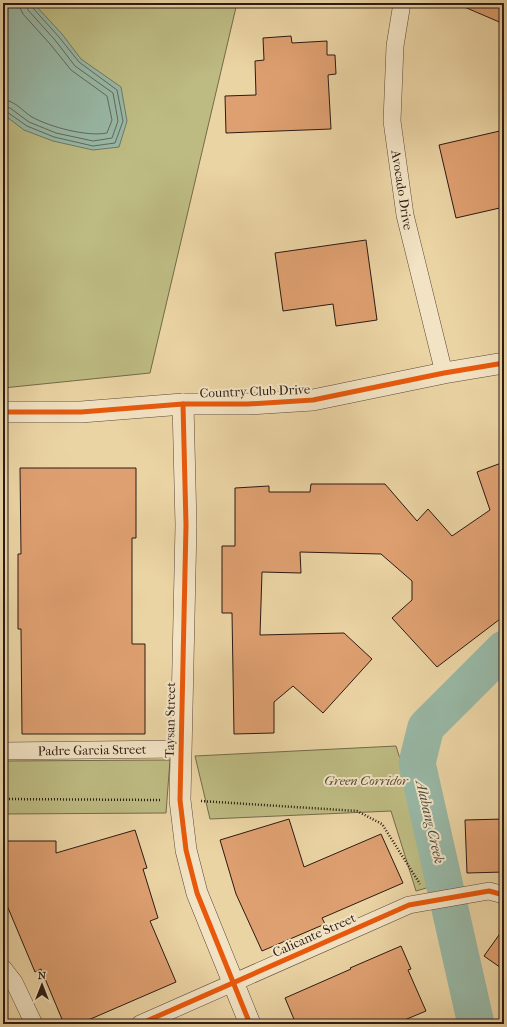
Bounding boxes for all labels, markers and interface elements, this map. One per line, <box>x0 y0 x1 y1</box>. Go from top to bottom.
street label: Avocado Drive <box>388 148 416 232</box>
street label: Country Club Drive <box>199 382 311 400</box>
street label: Taysan Street <box>162 682 178 758</box>
street label: Padre Garcia Street <box>37 742 147 758</box>
park label: Green Corridor <box>324 773 409 788</box>
water label: Alabang Creek <box>412 777 448 865</box>
street label: Calicante Street <box>270 910 358 960</box>
north arrow <box>22 965 62 1005</box>
text: N <box>38 969 47 982</box>

